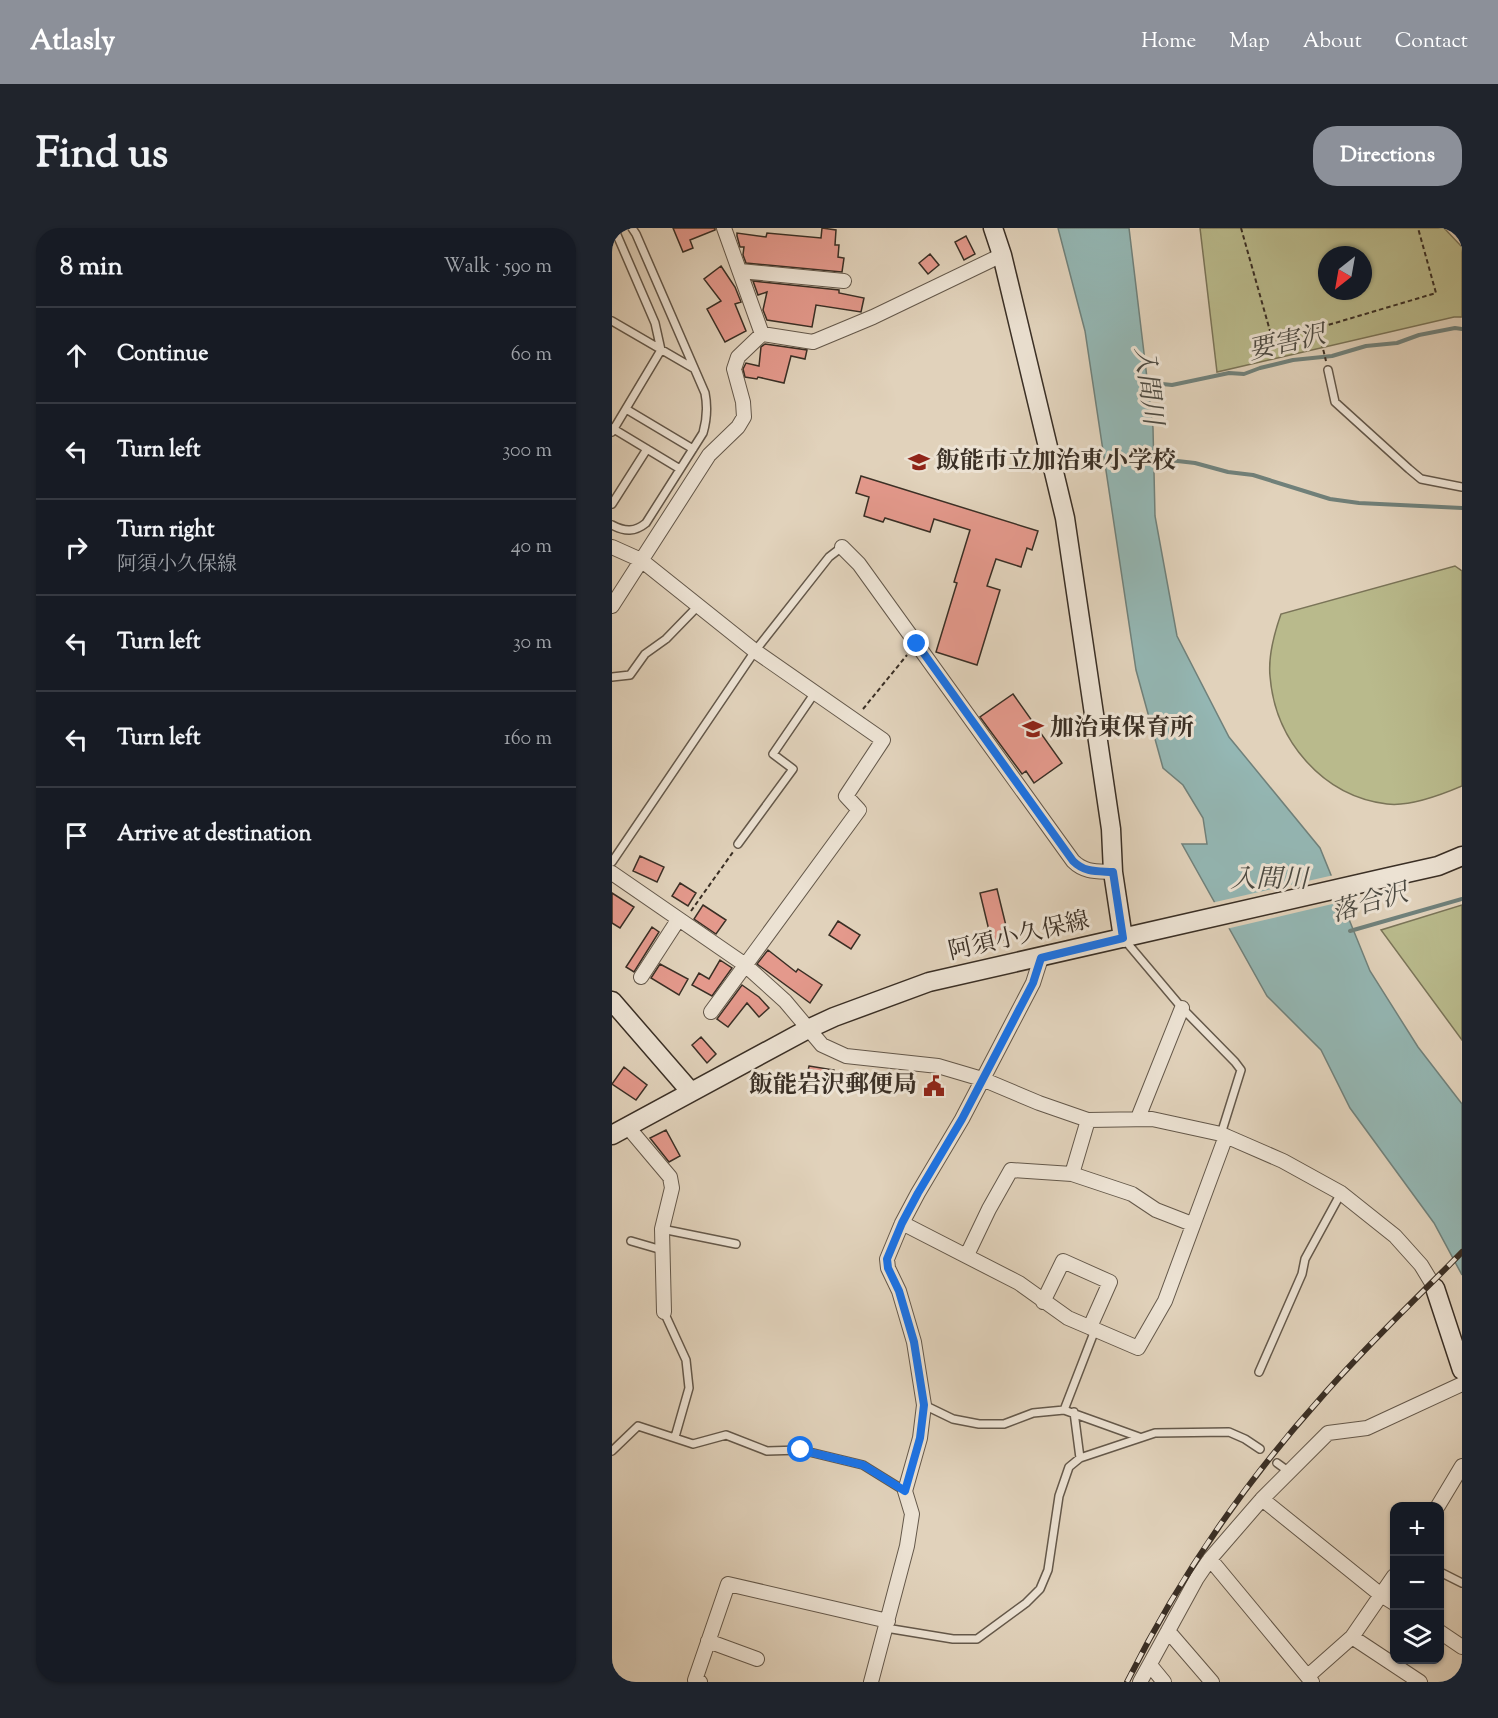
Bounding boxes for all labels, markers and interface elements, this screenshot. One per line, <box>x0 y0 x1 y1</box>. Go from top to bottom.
text: Atlasly <box>30 22 115 62</box>
text: Home <box>1141 27 1196 57</box>
text: Map <box>1229 27 1270 57</box>
text: About <box>1303 27 1362 57</box>
text: Contact <box>1395 27 1468 57</box>
text: Find us <box>36 126 168 186</box>
button: Directions <box>1313 126 1462 186</box>
north arrow <box>1318 246 1372 300</box>
text: 8 min <box>60 249 123 286</box>
text: Walk · 590 m <box>444 253 552 282</box>
water label: 要害沢 <box>1245 317 1332 371</box>
icon: ahead <box>60 339 93 372</box>
text: Continue <box>117 339 208 371</box>
text: 60 m <box>511 341 552 370</box>
water label: 入間川 <box>1124 345 1170 430</box>
icon: left <box>60 435 93 468</box>
text: Turn left <box>117 435 200 467</box>
text: 300 m <box>502 437 552 466</box>
place label: 飯能市立加治東小学校 <box>936 445 1176 479</box>
school or university icon: 飯能市立加治東小学校 <box>907 450 931 474</box>
text: Turn right <box>117 515 214 547</box>
icon: right <box>60 531 93 564</box>
text: 40 m <box>511 533 552 562</box>
text: 阿須小久保線 <box>117 551 237 580</box>
icon: left <box>60 627 93 660</box>
text: Turn left <box>117 627 200 659</box>
text: 30 m <box>513 629 552 658</box>
route end <box>903 630 929 656</box>
place label: 加治東保育所 <box>1050 712 1194 746</box>
school or university icon: 加治東保育所 <box>1021 717 1045 741</box>
icon: left <box>60 723 93 756</box>
text: Turn left <box>117 723 200 755</box>
text: 160 m <box>504 725 552 754</box>
icon: arrive <box>60 819 93 852</box>
text: Arrive at destination <box>117 819 312 851</box>
water label: 入間川 <box>1230 862 1311 899</box>
water label: 落合沢 <box>1327 875 1415 933</box>
street label: 阿須小久保線 <box>945 904 1093 970</box>
place label: 飯能岩沢郵便局 <box>749 1069 917 1103</box>
public building icon: 飯能岩沢郵便局 <box>922 1074 946 1098</box>
route start <box>787 1436 813 1462</box>
map controls <box>1390 1502 1444 1664</box>
button: + <box>1390 1502 1444 1556</box>
button: − <box>1390 1556 1444 1610</box>
button: layers <box>1390 1610 1444 1664</box>

